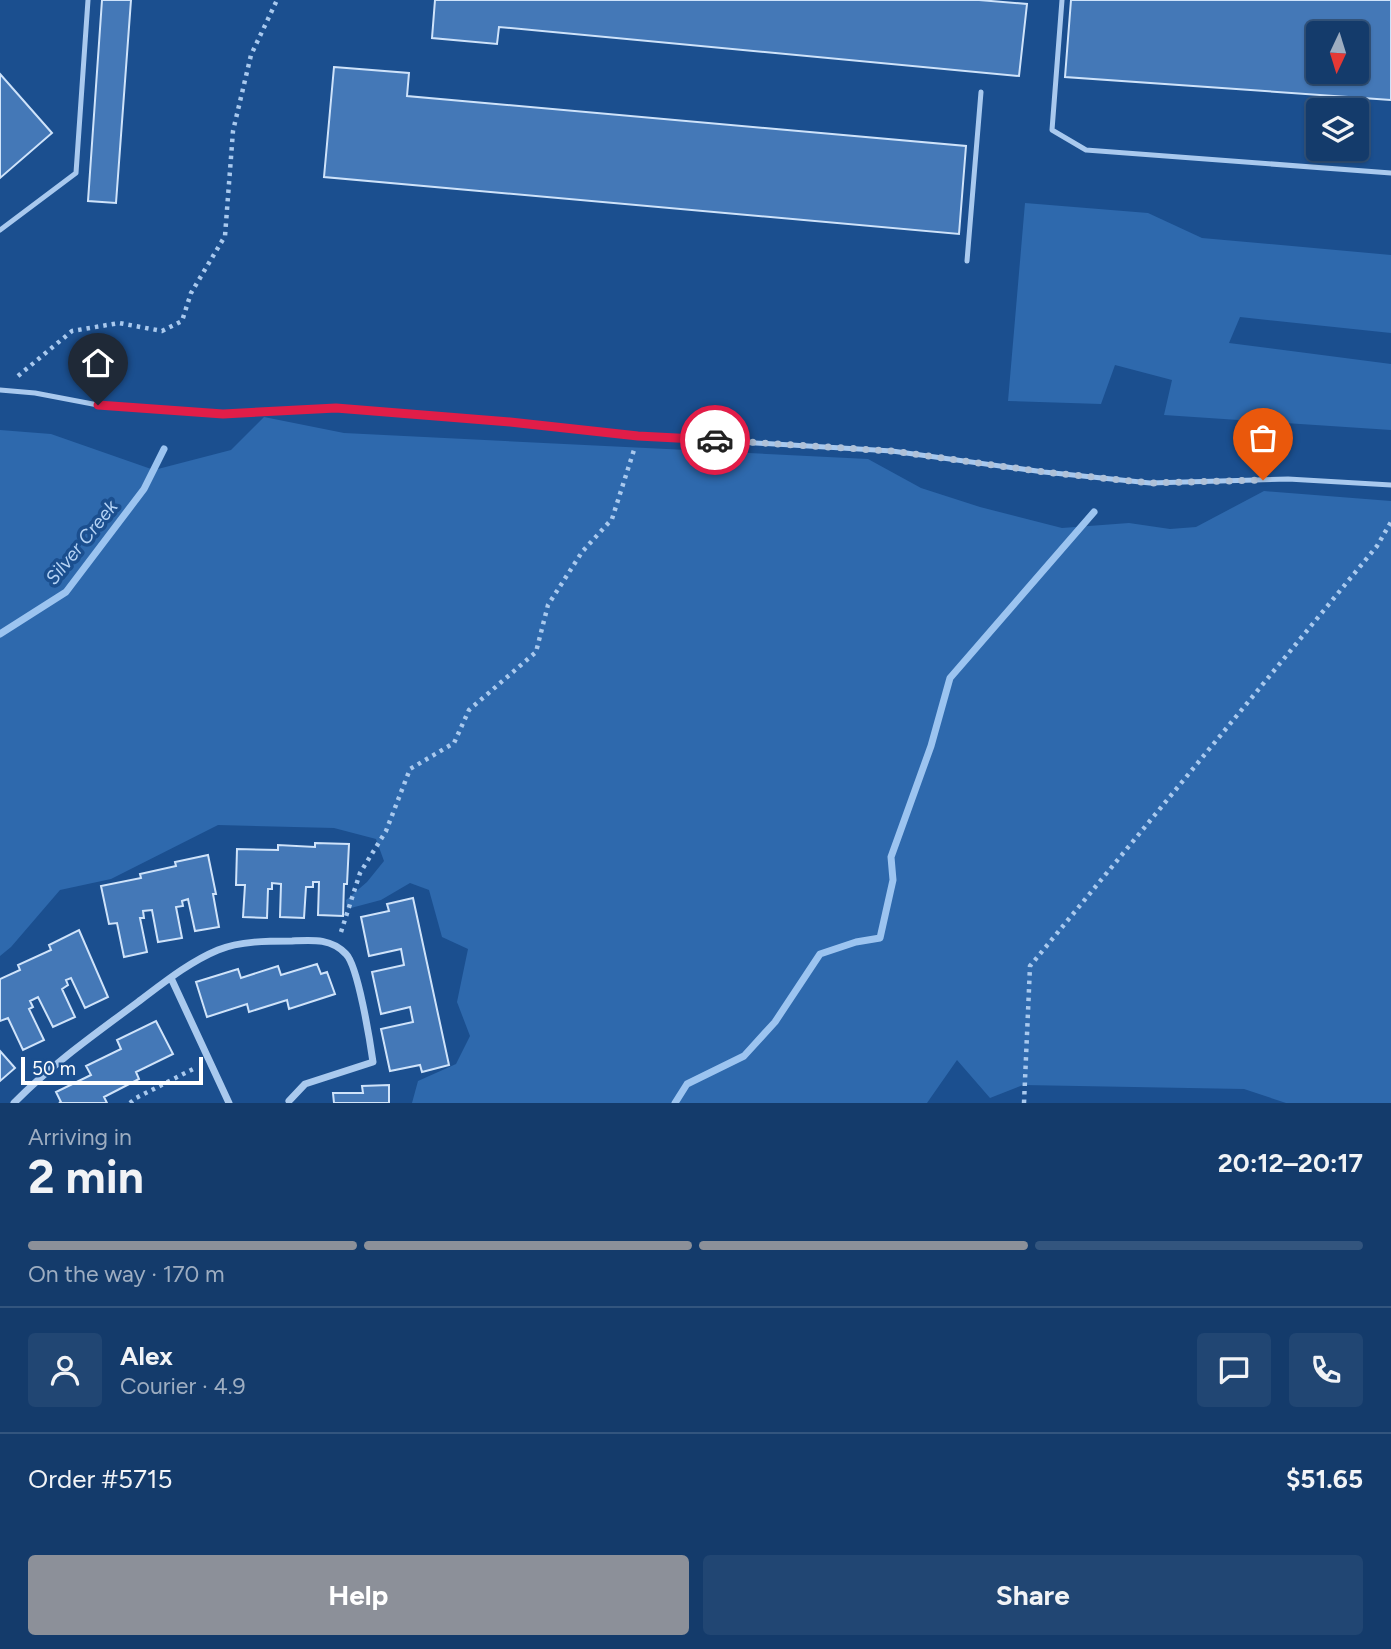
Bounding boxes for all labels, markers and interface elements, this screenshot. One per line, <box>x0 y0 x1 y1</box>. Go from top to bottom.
north arrow <box>1306 21 1368 84</box>
map controls <box>1306 21 1369 161</box>
button: layers <box>1306 98 1369 161</box>
pin <box>68 333 128 405</box>
icon: home <box>79 344 117 382</box>
courier <box>680 405 750 475</box>
pin <box>1233 408 1293 480</box>
icon: bag <box>1244 419 1282 457</box>
icon: car <box>696 421 734 459</box>
water label: Silver Creek <box>40 495 123 589</box>
scale bar <box>21 1054 203 1086</box>
text: 50 m <box>32 1057 76 1080</box>
text: Arriving in <box>28 1123 132 1151</box>
text: 20:12–20:17 <box>1218 1147 1363 1179</box>
text: 2 min <box>28 1149 144 1205</box>
text: On the way · 170 m <box>28 1260 225 1288</box>
button: person <box>28 1333 102 1407</box>
button: chat <box>1197 1333 1271 1407</box>
button: phone <box>1289 1333 1363 1407</box>
text: Alex <box>120 1340 173 1372</box>
text: Courier · 4.9 <box>120 1372 246 1400</box>
text: Order #5715 <box>28 1463 173 1495</box>
text: $51.65 <box>1286 1463 1363 1495</box>
button: Help <box>28 1555 689 1635</box>
button: Share <box>703 1555 1363 1635</box>

